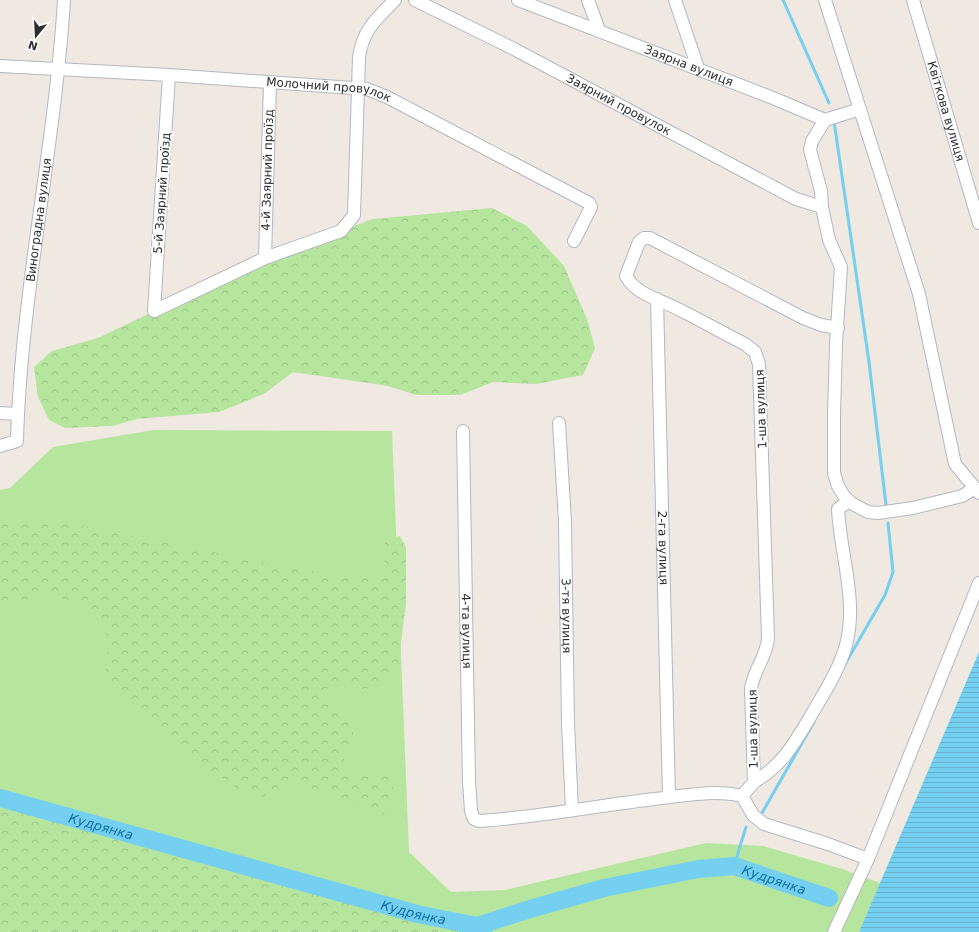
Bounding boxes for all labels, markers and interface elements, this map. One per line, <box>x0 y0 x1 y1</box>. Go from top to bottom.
north arrow <box>16 16 56 56</box>
text: N <box>27 37 39 53</box>
street label: Заярна вулиця <box>642 42 735 89</box>
street label: Квіткова вулиця <box>924 59 967 163</box>
street label: Заярний провулок <box>564 71 673 138</box>
street label: Молочний провулок <box>266 75 394 105</box>
street label: 4-й Заярний проїзд <box>259 109 276 231</box>
street label: 5-й Заярний проїзд <box>151 132 173 254</box>
street label: Виноградна вулиця <box>23 157 54 283</box>
street label: 1-ша вулиця <box>753 369 769 449</box>
street label: 2-га вулиця <box>655 510 671 585</box>
street label: 3-тя вулиця <box>559 578 574 653</box>
street label: 4-та вулиця <box>459 593 474 669</box>
street label: 1-ша вулиця <box>745 689 761 769</box>
water label: Кудрянка <box>67 811 135 843</box>
water label: Кудрянка <box>740 862 808 898</box>
water label: Кудрянка <box>379 897 447 928</box>

